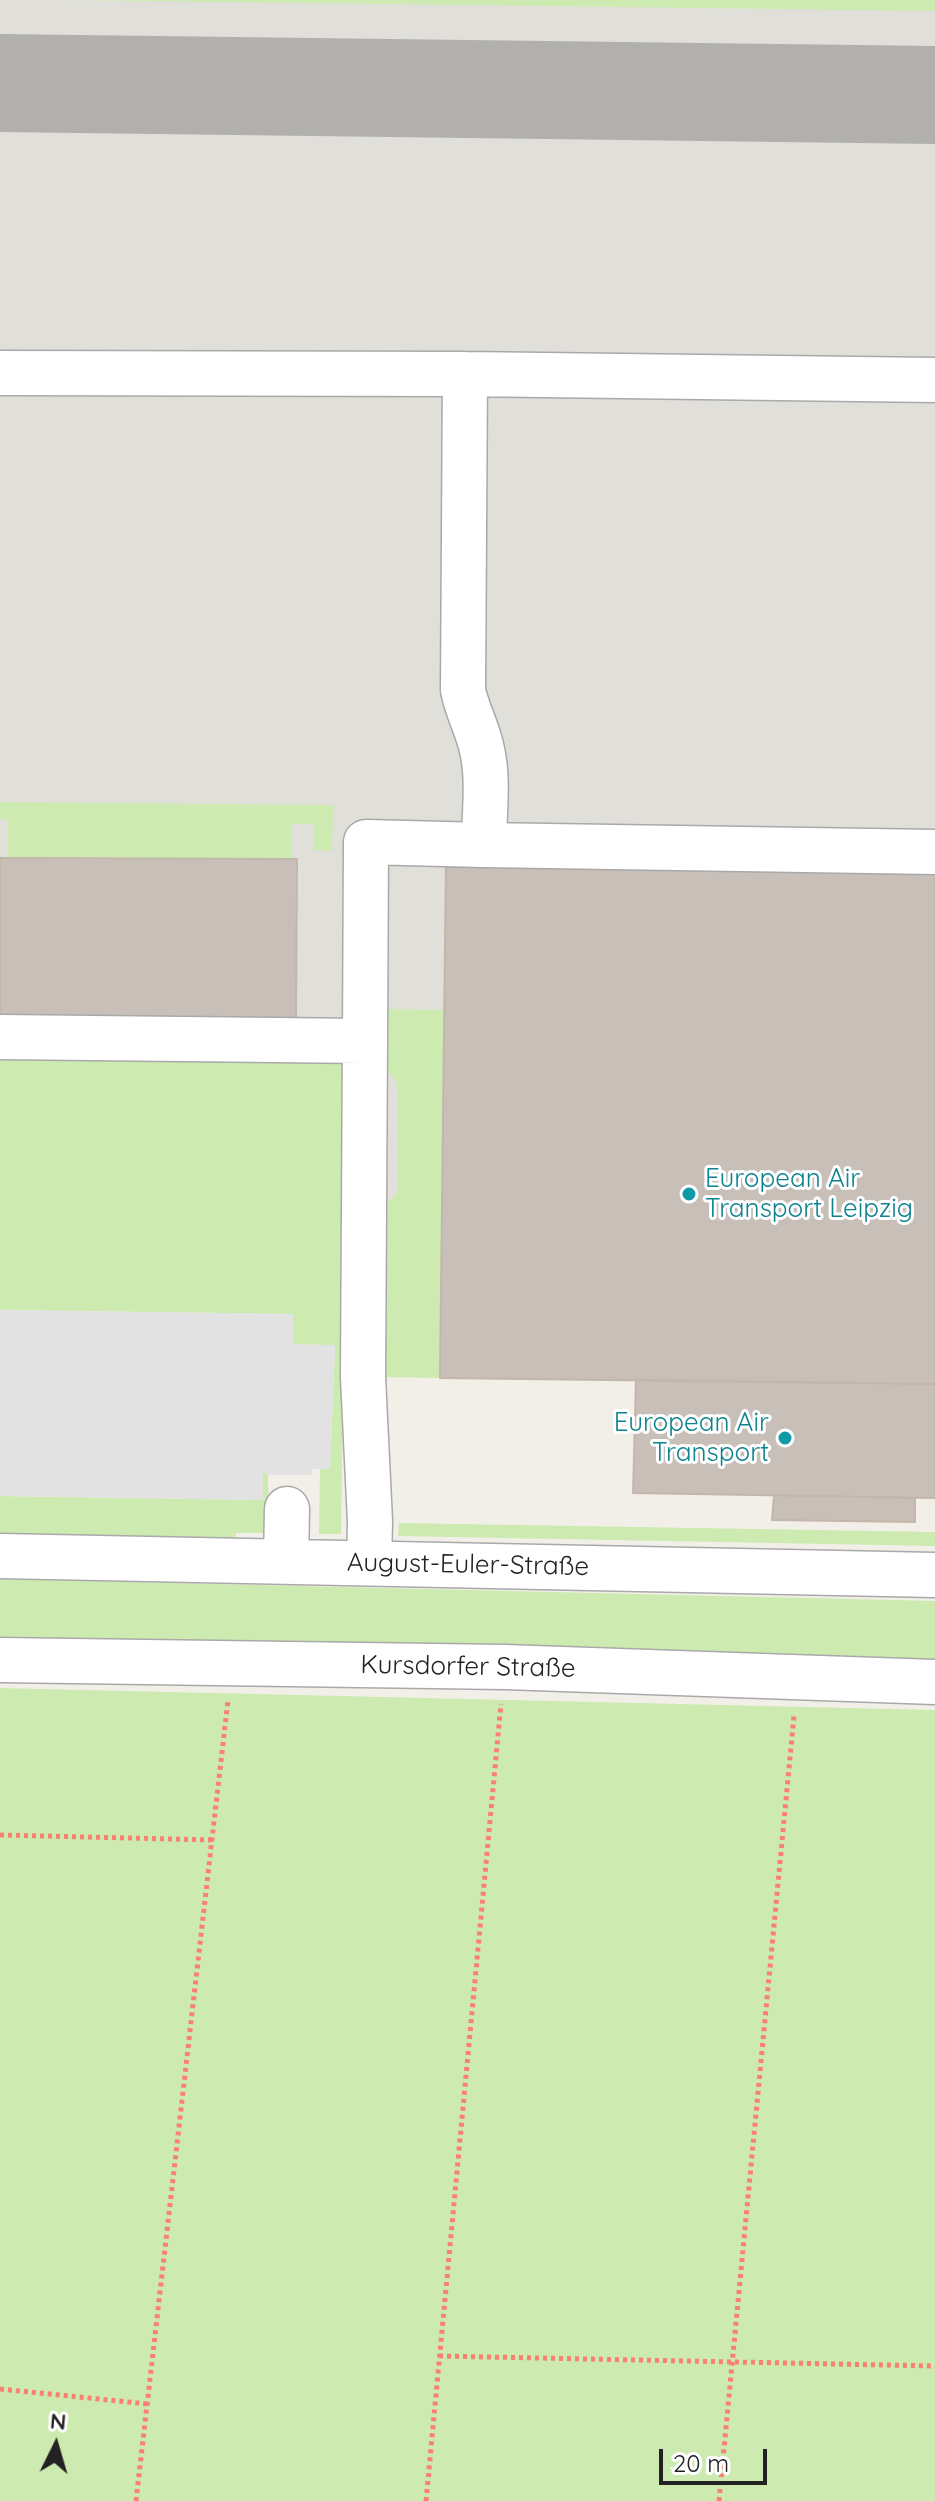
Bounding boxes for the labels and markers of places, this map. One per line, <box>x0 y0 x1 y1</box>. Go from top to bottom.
place label: European Air Transport Leipzig <box>705 1163 913 1224</box>
marker: European Air Transport Leipzig <box>680 1185 698 1203</box>
place label: European Air Transport <box>614 1407 769 1468</box>
marker: European Air Transport <box>776 1429 794 1447</box>

